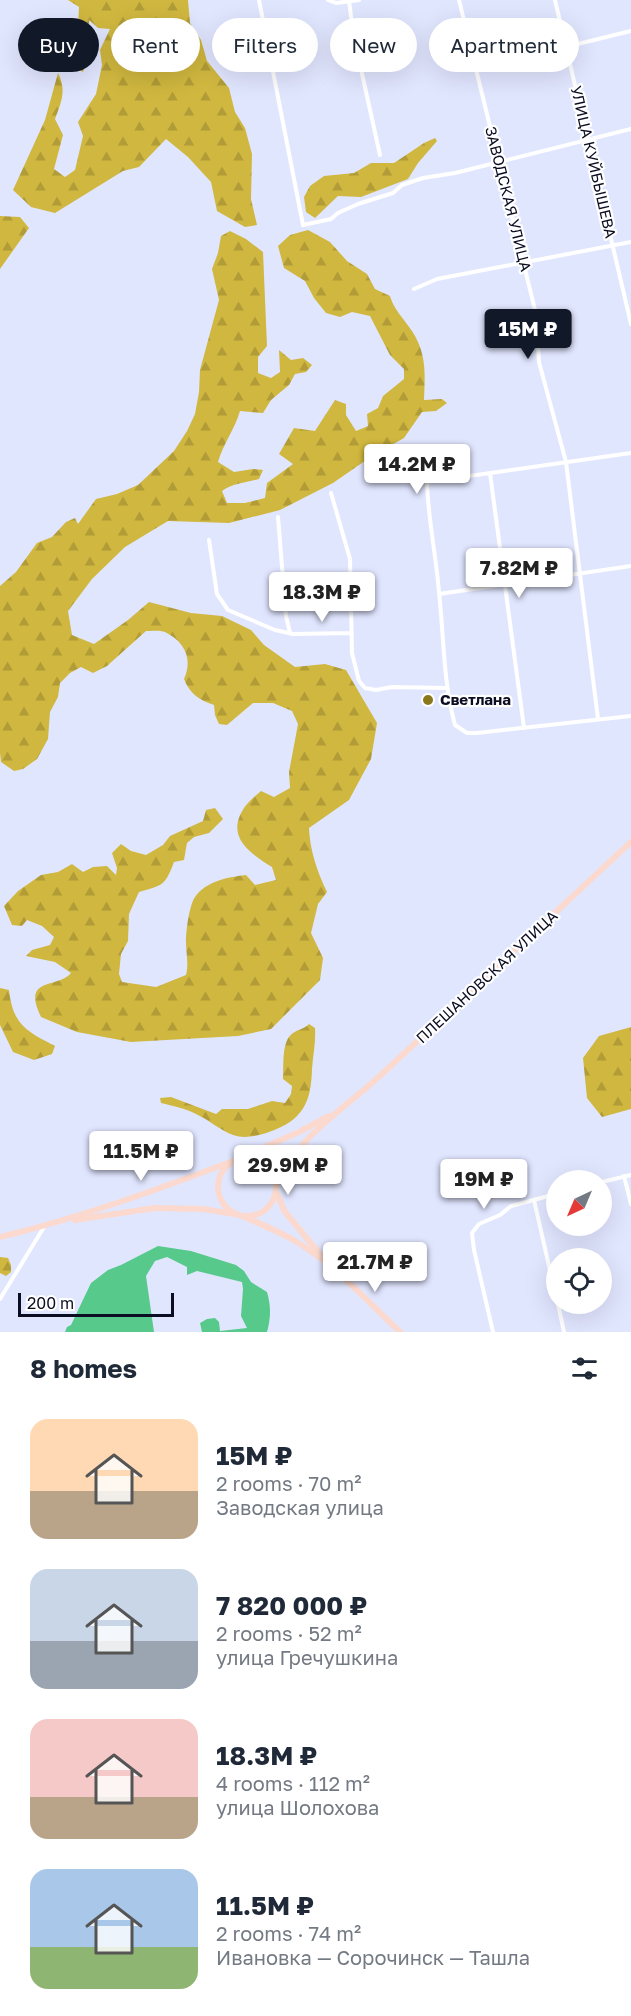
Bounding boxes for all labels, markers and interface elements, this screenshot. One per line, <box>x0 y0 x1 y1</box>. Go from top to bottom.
chip: Buy <box>18 18 99 72</box>
chip: Rent <box>111 18 200 72</box>
chip: Filters <box>212 18 318 72</box>
chip: New <box>330 18 417 72</box>
chip: Apartment <box>429 18 579 72</box>
street label: УЛИЦА КУЙБЫШЕВА <box>568 84 620 240</box>
street label: ЗАВОДСКАЯ УЛИЦА <box>482 124 536 273</box>
pin: 15M ₽ <box>486 309 570 360</box>
text: 15M ₽ <box>499 316 557 340</box>
pin: 14.2M ₽ <box>362 444 472 495</box>
text: 14.2M ₽ <box>378 451 456 475</box>
pin: 7.82M ₽ <box>464 548 574 599</box>
text: 7.82M ₽ <box>480 555 558 579</box>
pin: 18.3M ₽ <box>267 572 377 623</box>
text: 18.3M ₽ <box>283 579 361 603</box>
place label: Светлана <box>440 690 511 708</box>
marker: Светлана <box>421 693 435 707</box>
street label: ПЛЕШАНОВСКАЯ УЛИЦА <box>412 906 561 1046</box>
pin: 11.5M ₽ <box>86 1131 196 1182</box>
text: 11.5M ₽ <box>103 1138 179 1162</box>
pin: 29.9M ₽ <box>233 1145 343 1196</box>
text: 29.9M ₽ <box>248 1152 328 1176</box>
pin: 19M ₽ <box>442 1159 526 1210</box>
text: 19M ₽ <box>454 1166 514 1190</box>
north arrow <box>546 1170 612 1236</box>
map controls <box>546 1170 612 1314</box>
pin: 21.7M ₽ <box>320 1242 430 1293</box>
button: locate <box>546 1248 612 1314</box>
text: 21.7M ₽ <box>337 1249 413 1273</box>
scale bar <box>18 1290 174 1318</box>
text: 200 m <box>27 1293 74 1313</box>
icon: filters <box>568 1352 601 1385</box>
text: 8 homes <box>30 1353 137 1384</box>
text: 15M ₽ <box>216 1440 292 1471</box>
icon: home <box>78 1443 150 1515</box>
text: 2 rooms · 70 m² <box>216 1471 361 1495</box>
text: Заводская улица <box>216 1495 384 1519</box>
text: 7 820 000 ₽ <box>216 1590 367 1621</box>
icon: home <box>78 1593 150 1665</box>
text: 2 rooms · 52 m² <box>216 1621 362 1645</box>
text: улица Гречушкина <box>216 1645 398 1669</box>
text: 18.3M ₽ <box>216 1740 317 1771</box>
icon: home <box>78 1743 150 1815</box>
text: 4 rooms · 112 m² <box>216 1771 370 1795</box>
text: улица Шолохова <box>216 1795 379 1819</box>
text: 11.5M ₽ <box>216 1890 314 1921</box>
icon: home <box>78 1893 150 1965</box>
text: 2 rooms · 74 m² <box>216 1921 361 1945</box>
text: Ивановка — Сорочинск — Ташла <box>216 1945 530 1969</box>

